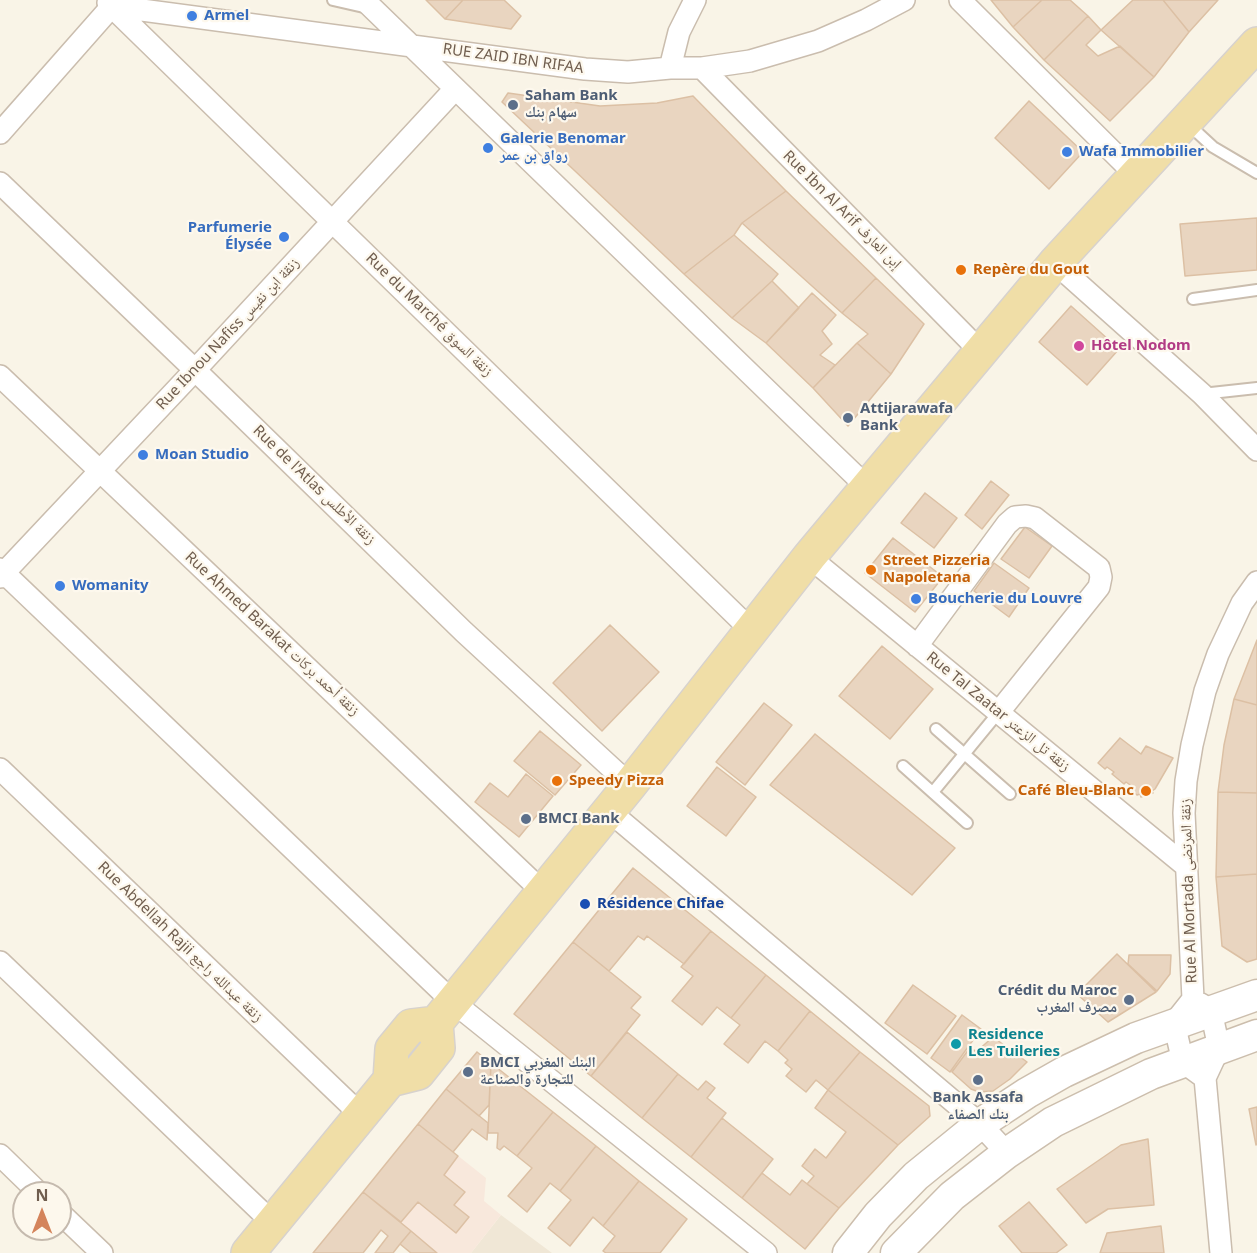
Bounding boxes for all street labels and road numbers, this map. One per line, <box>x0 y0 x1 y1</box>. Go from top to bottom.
street label: RUE ZAID IBN RIFAA <box>442 40 584 78</box>
street label: Rue Ibn Al Arif إبن العارف <box>779 147 905 273</box>
street label: Rue du Marché زنقة السوق <box>362 250 496 380</box>
street label: Rue Ibnou Nafiss زنقة ابن نفيس <box>153 254 303 414</box>
street label: Rue de l'Atlas زنقة الأطلس <box>249 422 379 548</box>
street label: Rue Ahmed Barakat زنقة أحمد بركات <box>181 548 363 720</box>
street label: Rue Tal Zaatar زنقة تل الزعتر <box>922 648 1074 776</box>
street label: Rue Al Mortada زنقة المرتضى <box>1177 798 1201 984</box>
street label: Rue Abdellah Rajii زنقة عبدالله راجع <box>94 858 266 1026</box>

